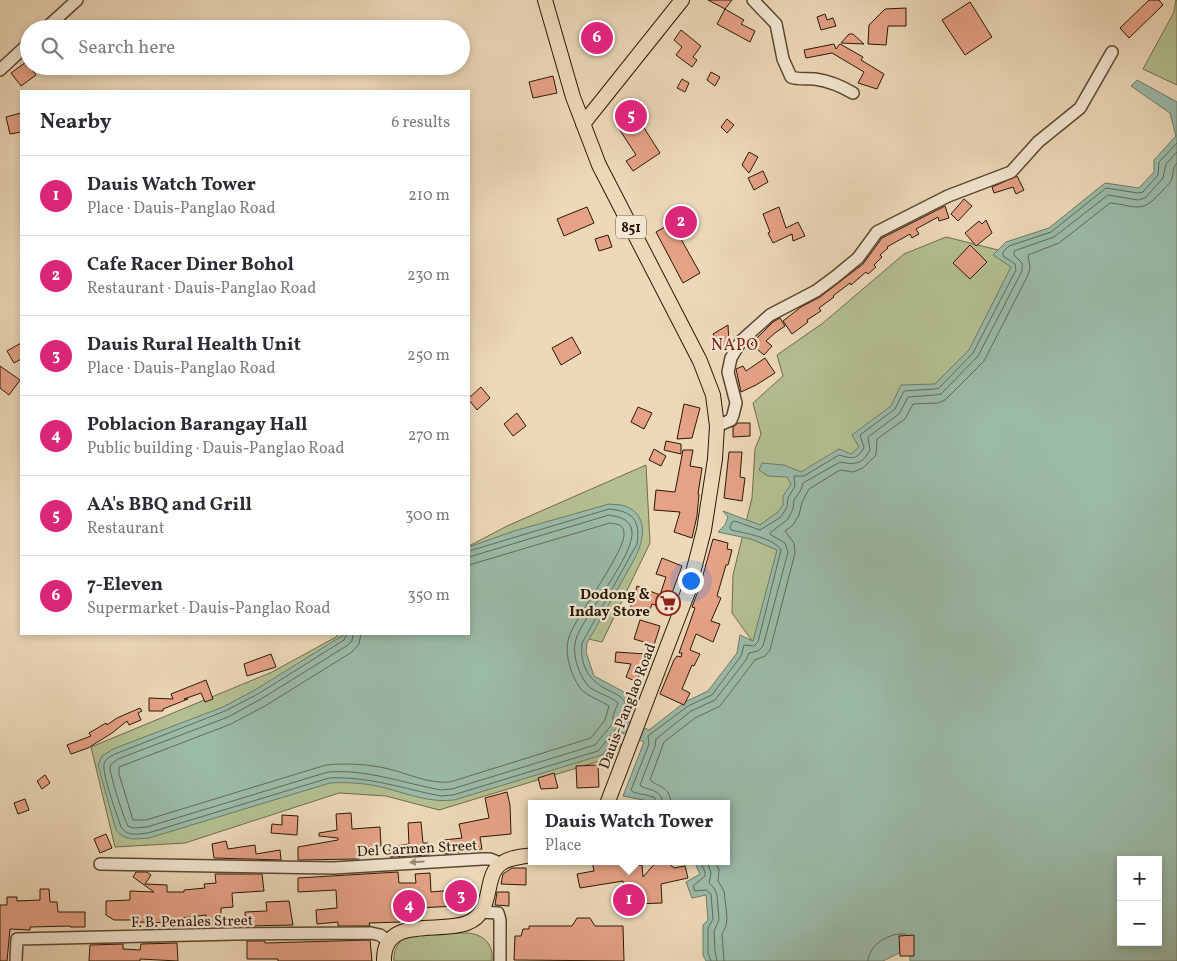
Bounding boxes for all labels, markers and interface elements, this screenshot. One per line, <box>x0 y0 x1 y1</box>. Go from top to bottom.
pin: 6 <box>581 19 613 57</box>
search box <box>20 20 470 75</box>
icon: search <box>38 34 66 62</box>
text: Search here <box>78 35 175 61</box>
pin: 5 <box>615 97 647 135</box>
text: Nearby <box>40 108 111 137</box>
text: 6 results <box>391 112 450 134</box>
text: Dauis Watch Tower <box>87 172 256 198</box>
text: 1 <box>53 185 59 207</box>
text: 210 m <box>408 185 450 207</box>
text: Place · Dauis-Panglao Road <box>87 198 275 220</box>
pin: 2 <box>665 203 697 241</box>
road number: 851 <box>616 216 646 238</box>
text: Cafe Racer Diner Bohol <box>87 252 294 278</box>
text: 2 <box>52 265 60 287</box>
text: 230 m <box>407 265 450 287</box>
text: Restaurant · Dauis-Panglao Road <box>87 278 316 300</box>
text: Dauis Rural Health Unit <box>87 332 301 358</box>
district label: NAPO <box>711 335 759 357</box>
text: 3 <box>52 345 60 367</box>
text: 250 m <box>407 345 450 367</box>
text: Place · Dauis-Panglao Road <box>87 358 275 380</box>
text: Poblacion Barangay Hall <box>87 412 308 438</box>
text: 4 <box>51 425 61 447</box>
text: 270 m <box>408 425 450 447</box>
text: Public building · Dauis-Panglao Road <box>87 438 345 460</box>
text: AA's BBQ and Grill <box>87 492 252 518</box>
text: 5 <box>52 505 60 527</box>
text: 300 m <box>405 505 450 527</box>
text: Restaurant <box>87 518 165 540</box>
your location <box>678 568 704 594</box>
text: 7-Eleven <box>87 572 163 598</box>
text: 6 <box>52 585 60 607</box>
text: 350 m <box>407 585 450 607</box>
place label: Dodong & Inday Store <box>569 585 650 623</box>
supermarket icon: Dodong & Inday Store <box>655 590 681 616</box>
text: Supermarket · Dauis-Panglao Road <box>87 598 331 620</box>
street label: Dauis-Panglao Road <box>595 641 662 773</box>
popup <box>528 800 730 865</box>
text: Dauis Watch Tower <box>545 809 713 835</box>
text: Place <box>545 835 581 857</box>
street label: Del Carmen Street <box>356 836 478 863</box>
map controls <box>1117 856 1162 946</box>
button: + <box>1117 856 1162 901</box>
one-way arrow <box>409 859 425 867</box>
pin: 3 <box>445 877 477 915</box>
pin: 1 <box>613 881 645 919</box>
pin: 4 <box>393 887 425 925</box>
button: − <box>1117 901 1162 946</box>
street label: F. B. Penales Street <box>131 911 253 934</box>

